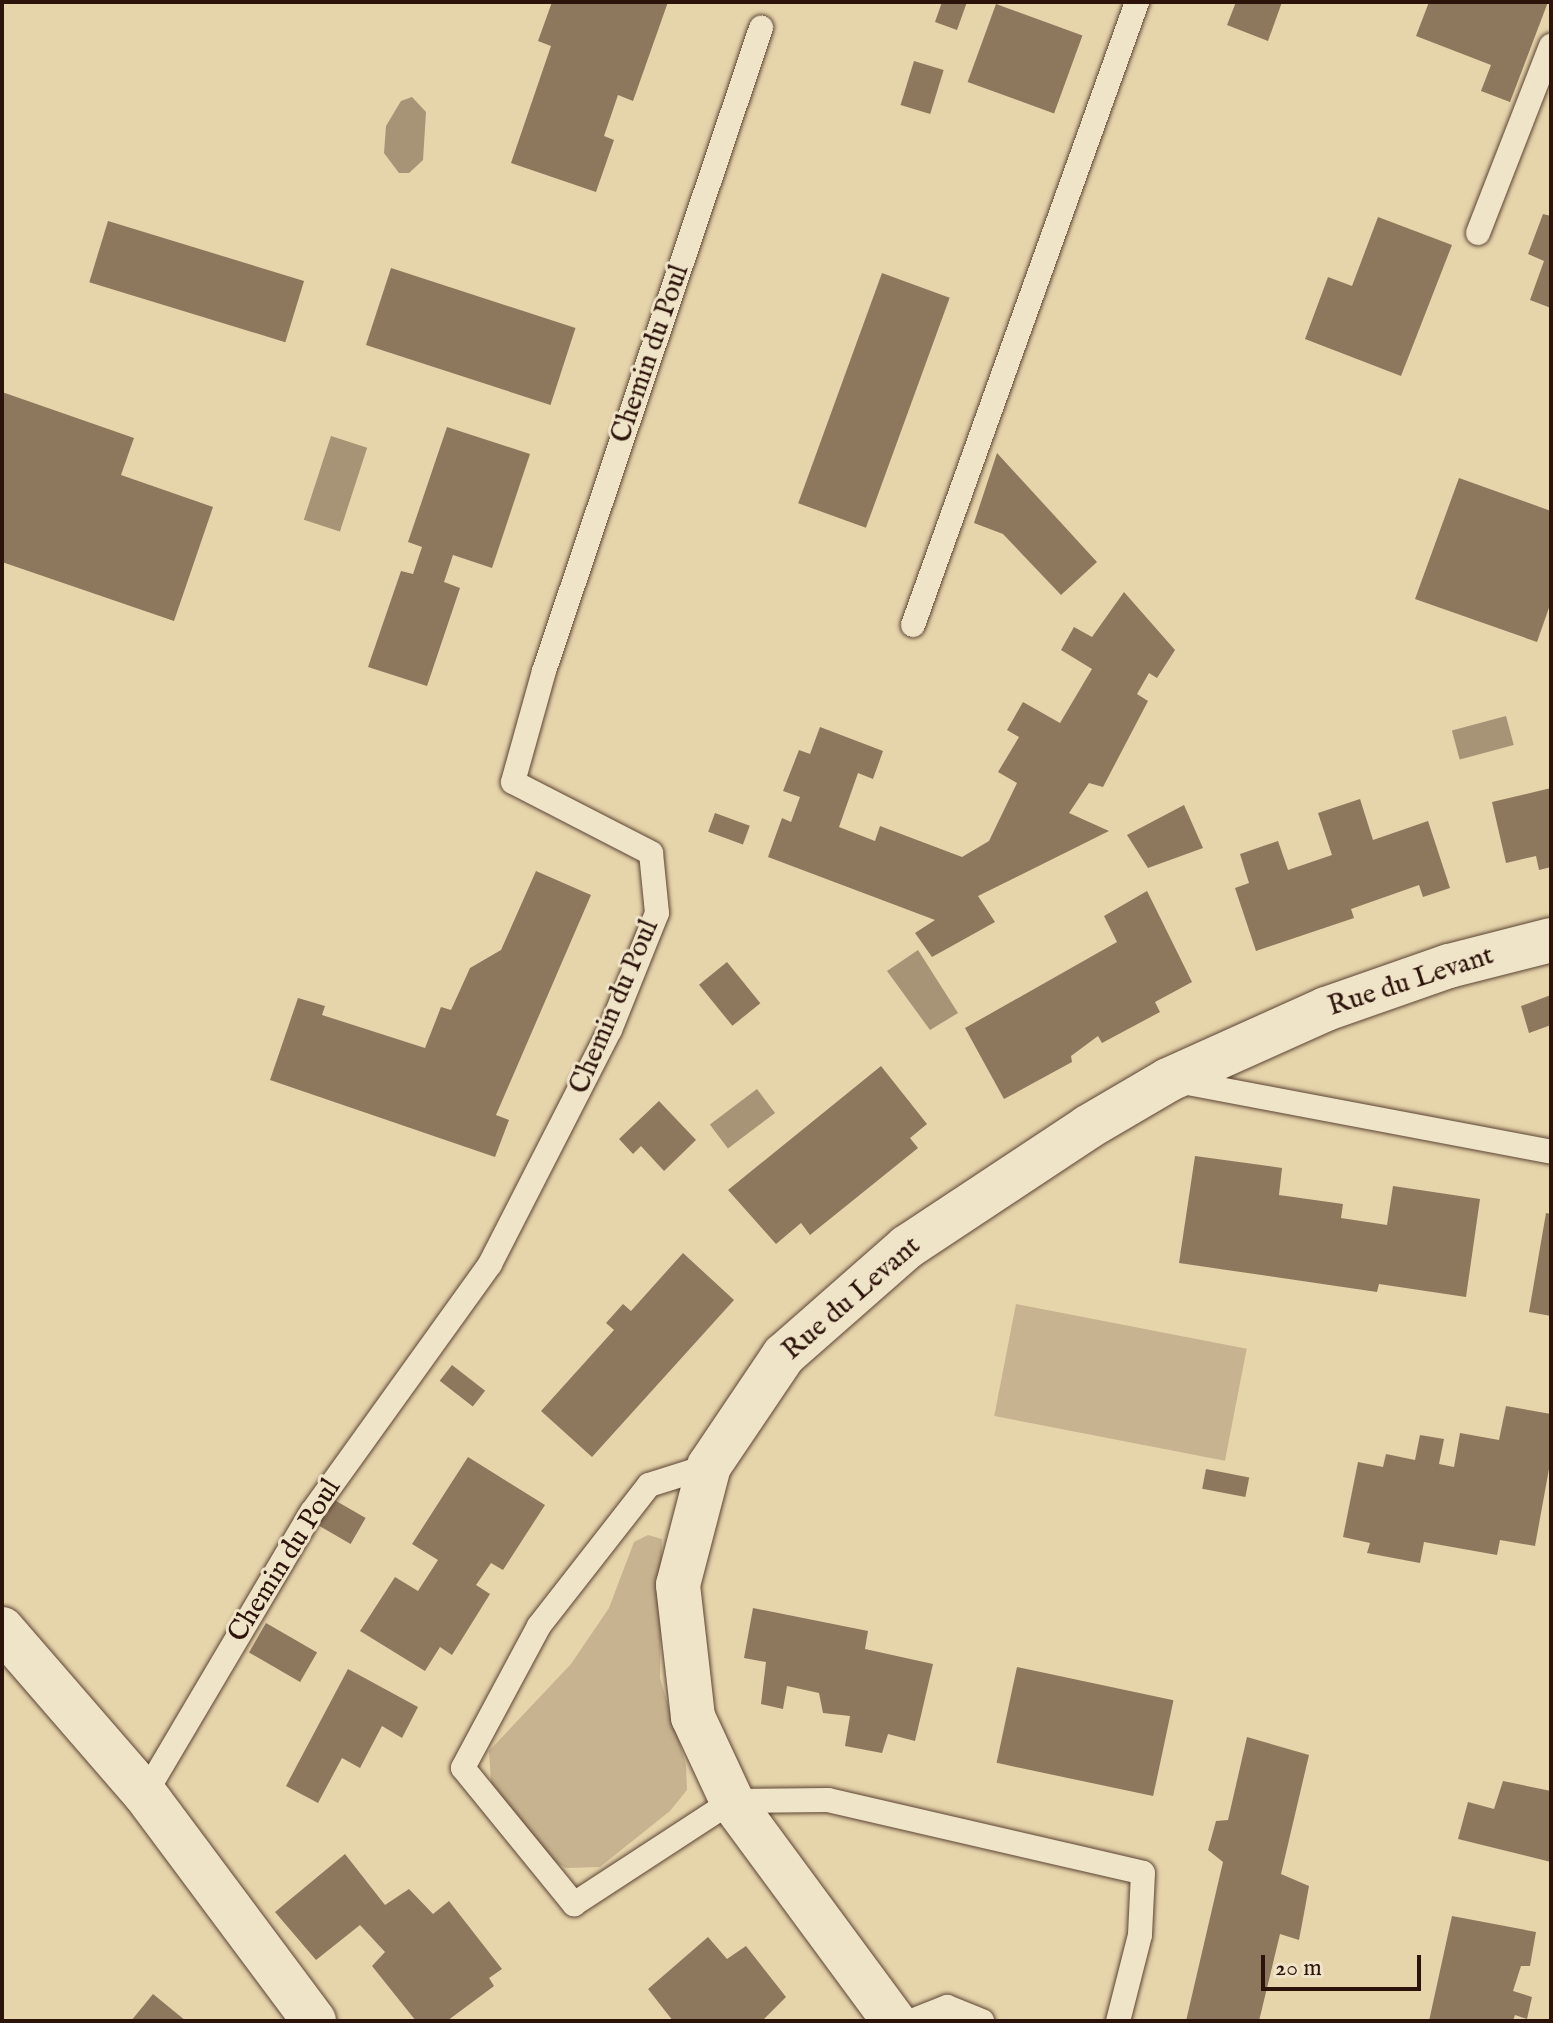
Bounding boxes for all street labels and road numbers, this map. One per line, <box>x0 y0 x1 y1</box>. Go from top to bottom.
street label: Chemin du Poul <box>605 260 697 448</box>
street label: Chemin du Poul <box>563 915 667 1099</box>
street label: Rue du Levant <box>1324 939 1498 1025</box>
street label: Rue du Levant <box>776 1230 928 1368</box>
street label: Chemin du Poul <box>221 1473 349 1649</box>

